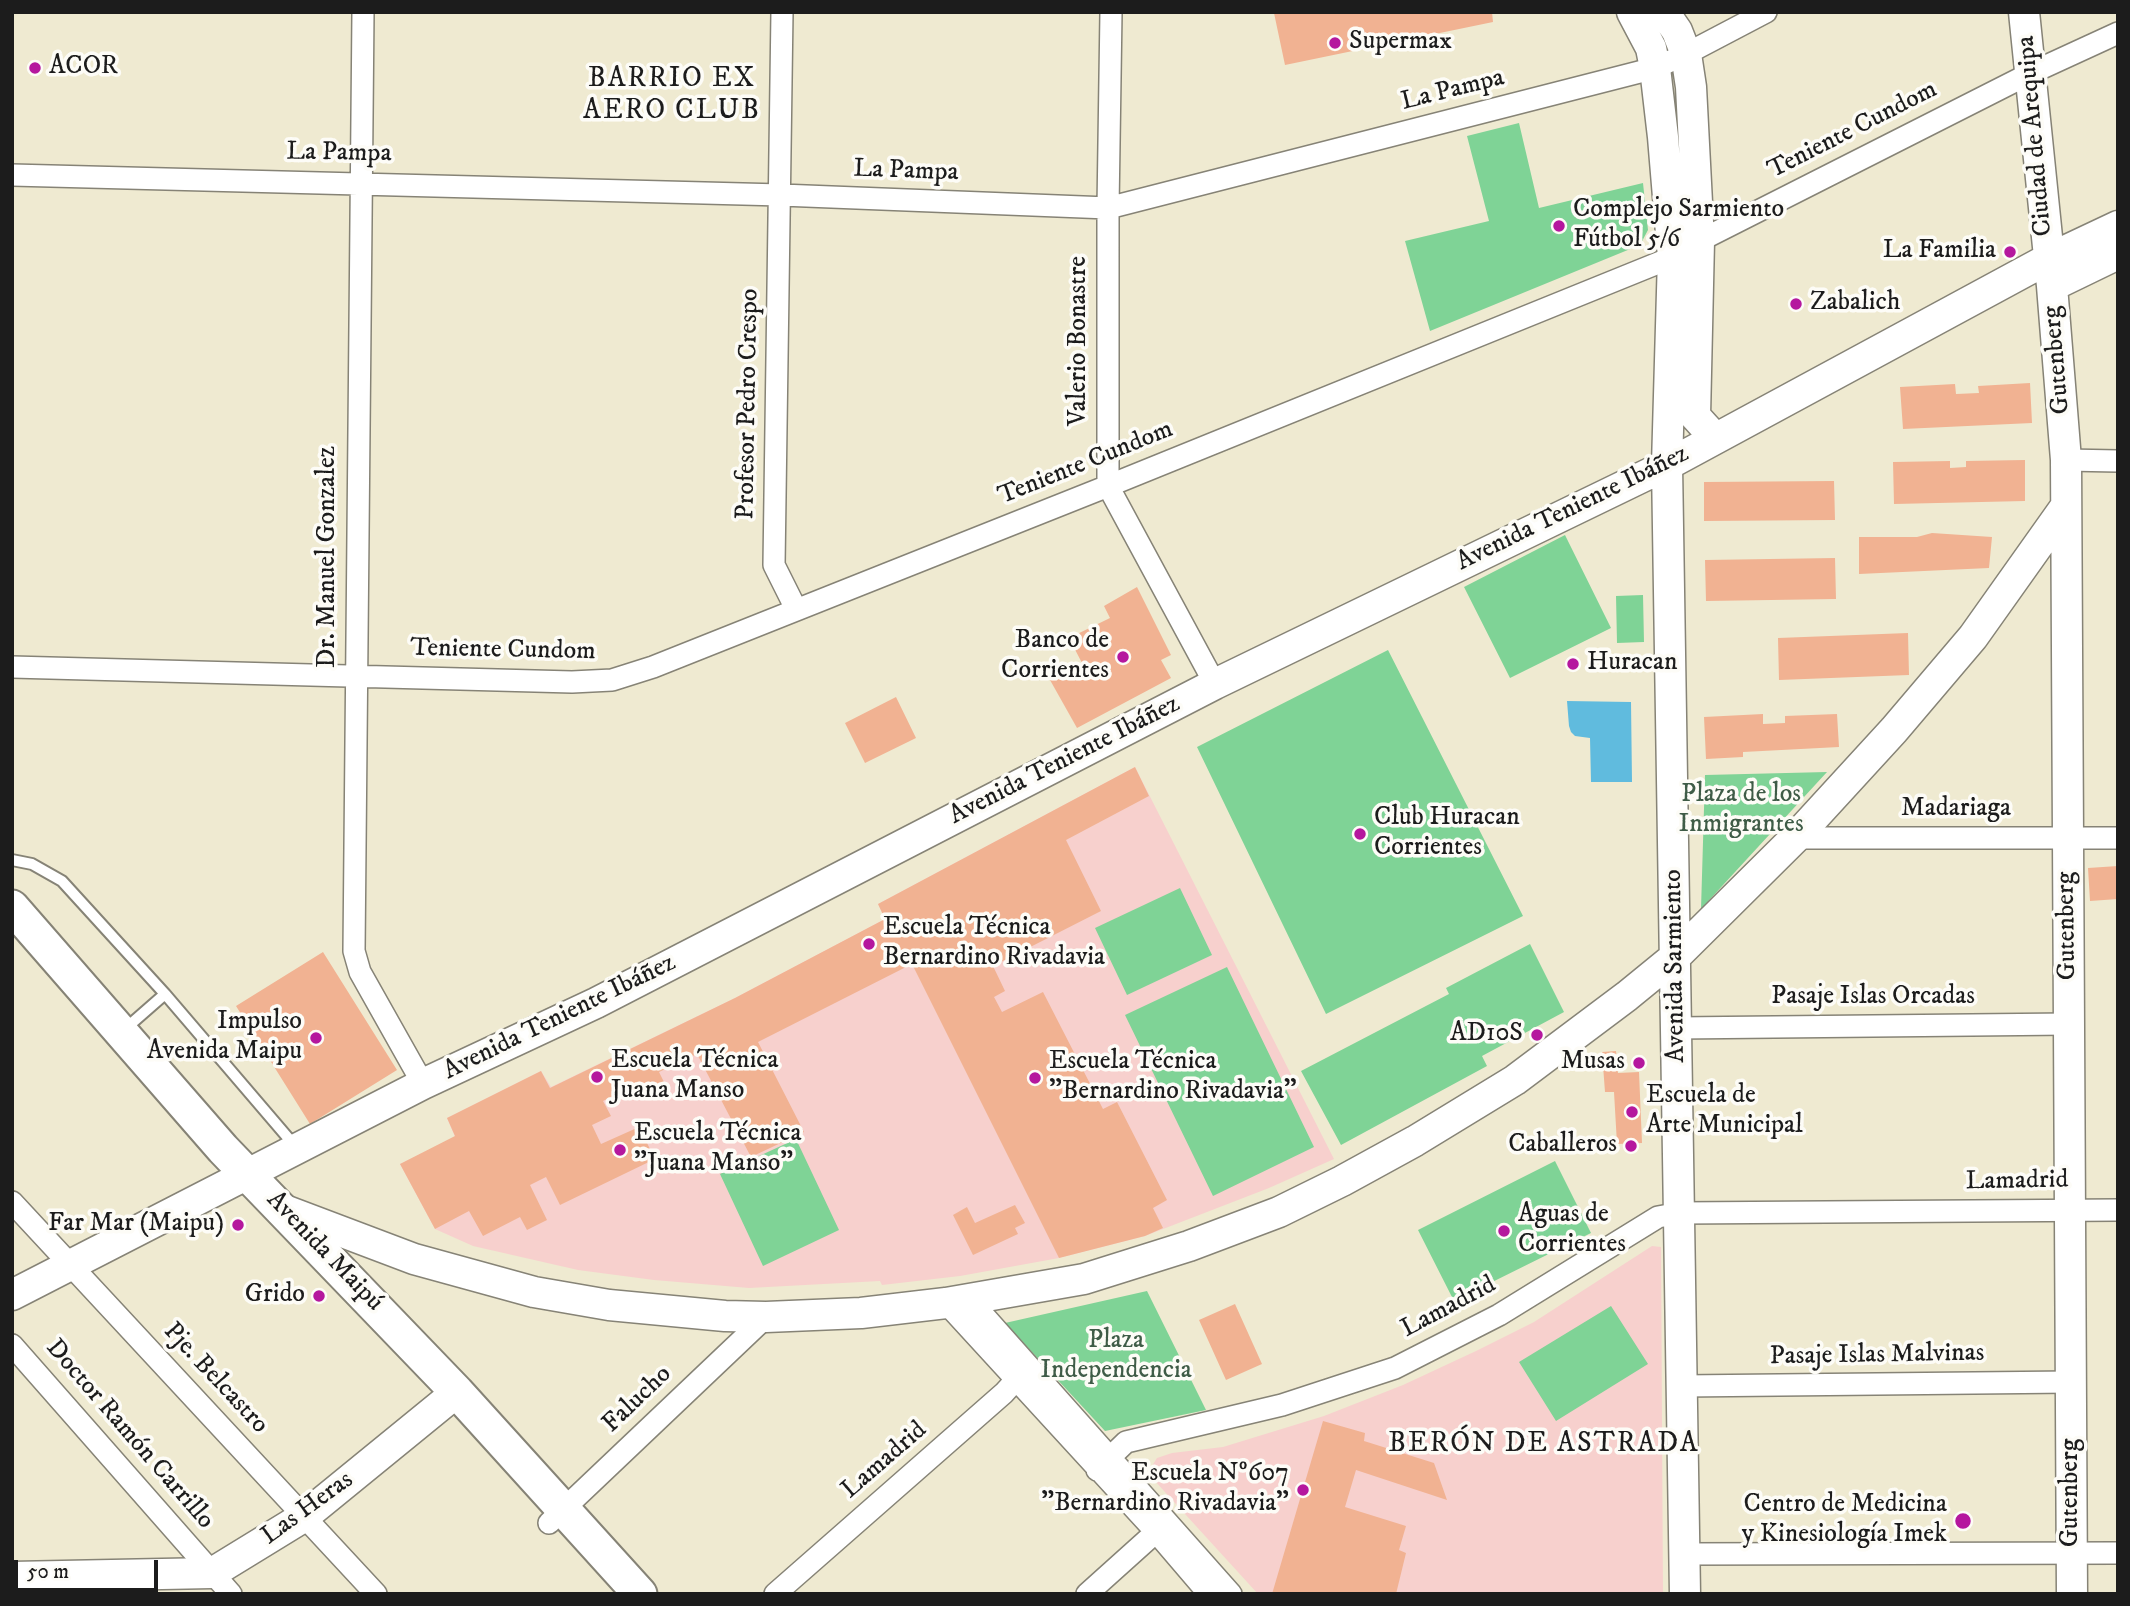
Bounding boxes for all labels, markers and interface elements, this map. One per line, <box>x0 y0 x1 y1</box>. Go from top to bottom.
place label: Supermax <box>1349 27 1452 59</box>
street label: Ciudad de Arequipa <box>2012 34 2060 238</box>
marker: Supermax <box>1327 35 1343 51</box>
place label: ACOR <box>49 52 118 84</box>
marker: ACOR <box>27 60 43 76</box>
district label: BARRIO EX AERO CLUB <box>584 63 760 129</box>
street label: La Pampa <box>1398 63 1508 119</box>
street label: Teniente Cundom <box>1763 75 1943 187</box>
street label: La Pampa <box>286 137 392 171</box>
street label: La Pampa <box>853 155 959 189</box>
place label: Complejo Sarmiento Fútbol 5/6 <box>1573 195 1784 256</box>
marker: Complejo Sarmiento Fútbol 5/6 <box>1551 218 1567 234</box>
place label: La Familia <box>1883 236 1996 268</box>
marker: La Familia <box>2002 244 2018 260</box>
street label: Valerio Bonastre <box>1064 256 1096 426</box>
street label: Profesor Pedro Crespo <box>731 288 767 520</box>
place label: Zabalich <box>1810 288 1900 320</box>
marker: Zabalich <box>1788 296 1804 312</box>
street label: Gutenberg <box>2038 305 2078 415</box>
street label: Teniente Cundom <box>994 415 1178 513</box>
street label: Avenida Teniente Ibáñez <box>1452 439 1694 579</box>
street label: Dr. Manuel Gonzalez <box>313 446 345 668</box>
place label: Banco de Corrientes <box>1001 626 1109 688</box>
street label: Teniente Cundom <box>410 634 596 668</box>
place label: Huracan <box>1587 648 1678 680</box>
marker: Banco de Corrientes <box>1115 649 1131 665</box>
marker: Huracan <box>1565 656 1581 672</box>
street label: Avenida Teniente Ibáñez <box>945 689 1185 833</box>
park label: Plaza de los Inmigrantes <box>1678 780 1804 842</box>
street label: Madariaga <box>1901 794 2011 826</box>
place label: Club Huracan Corrientes <box>1374 803 1520 864</box>
marker: Club Huracan Corrientes <box>1352 826 1368 842</box>
street label: Avenida Sarmiento <box>1659 869 1693 1063</box>
street label: Gutenberg <box>2051 871 2085 981</box>
place label: Escuela Técnica Bernardino Rivadavia <box>883 913 1105 974</box>
marker: Escuela Técnica Bernardino Rivadavia <box>861 936 877 952</box>
street label: Avenida Teniente Ibáñez <box>439 948 681 1088</box>
street label: Pasaje Islas Orcadas <box>1771 982 1975 1014</box>
place label: Impulso Avenida Maipu <box>147 1007 302 1068</box>
place label: AD10S <box>1450 1019 1523 1051</box>
marker: AD10S <box>1529 1027 1545 1043</box>
marker: Impulso Avenida Maipu <box>308 1030 324 1046</box>
place label: Escuela Técnica Juana Manso <box>611 1046 779 1108</box>
place label: Escuela Técnica "Bernardino Rivadavia" <box>1049 1047 1297 1108</box>
place label: Musas <box>1561 1047 1625 1079</box>
marker: Musas <box>1631 1055 1647 1071</box>
marker: Escuela Técnica Juana Manso <box>589 1069 605 1085</box>
marker: Escuela Técnica "Bernardino Rivadavia" <box>1027 1070 1043 1086</box>
place label: Escuela de Arte Municipal <box>1646 1081 1803 1142</box>
marker: Escuela de Arte Municipal <box>1624 1104 1640 1120</box>
place label: Escuela Técnica "Juana Manso" <box>634 1119 802 1180</box>
place label: Caballeros <box>1508 1130 1617 1162</box>
marker: Caballeros <box>1623 1138 1639 1154</box>
marker: Escuela Técnica "Juana Manso" <box>612 1142 628 1158</box>
street label: Lamadrid <box>1965 1166 2069 1198</box>
street label: Avenida Maipú <box>259 1185 389 1319</box>
place label: Aguas de Corrientes <box>1518 1200 1626 1262</box>
place label: Far Mar (Maipu) <box>48 1209 224 1241</box>
marker: Far Mar (Maipu) <box>230 1217 246 1233</box>
marker: Aguas de Corrientes <box>1496 1223 1512 1239</box>
street label: Lamadrid <box>1396 1270 1502 1346</box>
place label: Grido <box>245 1280 305 1312</box>
marker: Grido <box>311 1288 327 1304</box>
street label: Pje. Belcastro <box>156 1317 274 1441</box>
park label: Plaza Independencia <box>1040 1326 1192 1388</box>
street label: Doctor Ramón Carrillo <box>38 1334 220 1536</box>
street label: Pasaje Islas Malvinas <box>1769 1339 1985 1373</box>
street label: Falucho <box>597 1360 679 1440</box>
street label: Lamadrid <box>836 1416 934 1506</box>
district label: BERÓN DE ASTRADA <box>1390 1428 1698 1462</box>
street label: Gutenberg <box>2056 1439 2088 1547</box>
place label: Escuela Nº607 "Bernardino Rivadavia" <box>1041 1459 1289 1520</box>
street label: Las Heras <box>256 1465 360 1553</box>
marker: Escuela Nº607 "Bernardino Rivadavia" <box>1295 1482 1311 1498</box>
place label: Centro de Medicina y Kinesiología Imek <box>1742 1490 1947 1552</box>
marker: Centro de Medicina y Kinesiología Imek <box>1953 1511 1973 1531</box>
scale bar <box>18 1546 161 1590</box>
text: 50 m <box>27 1559 69 1585</box>

